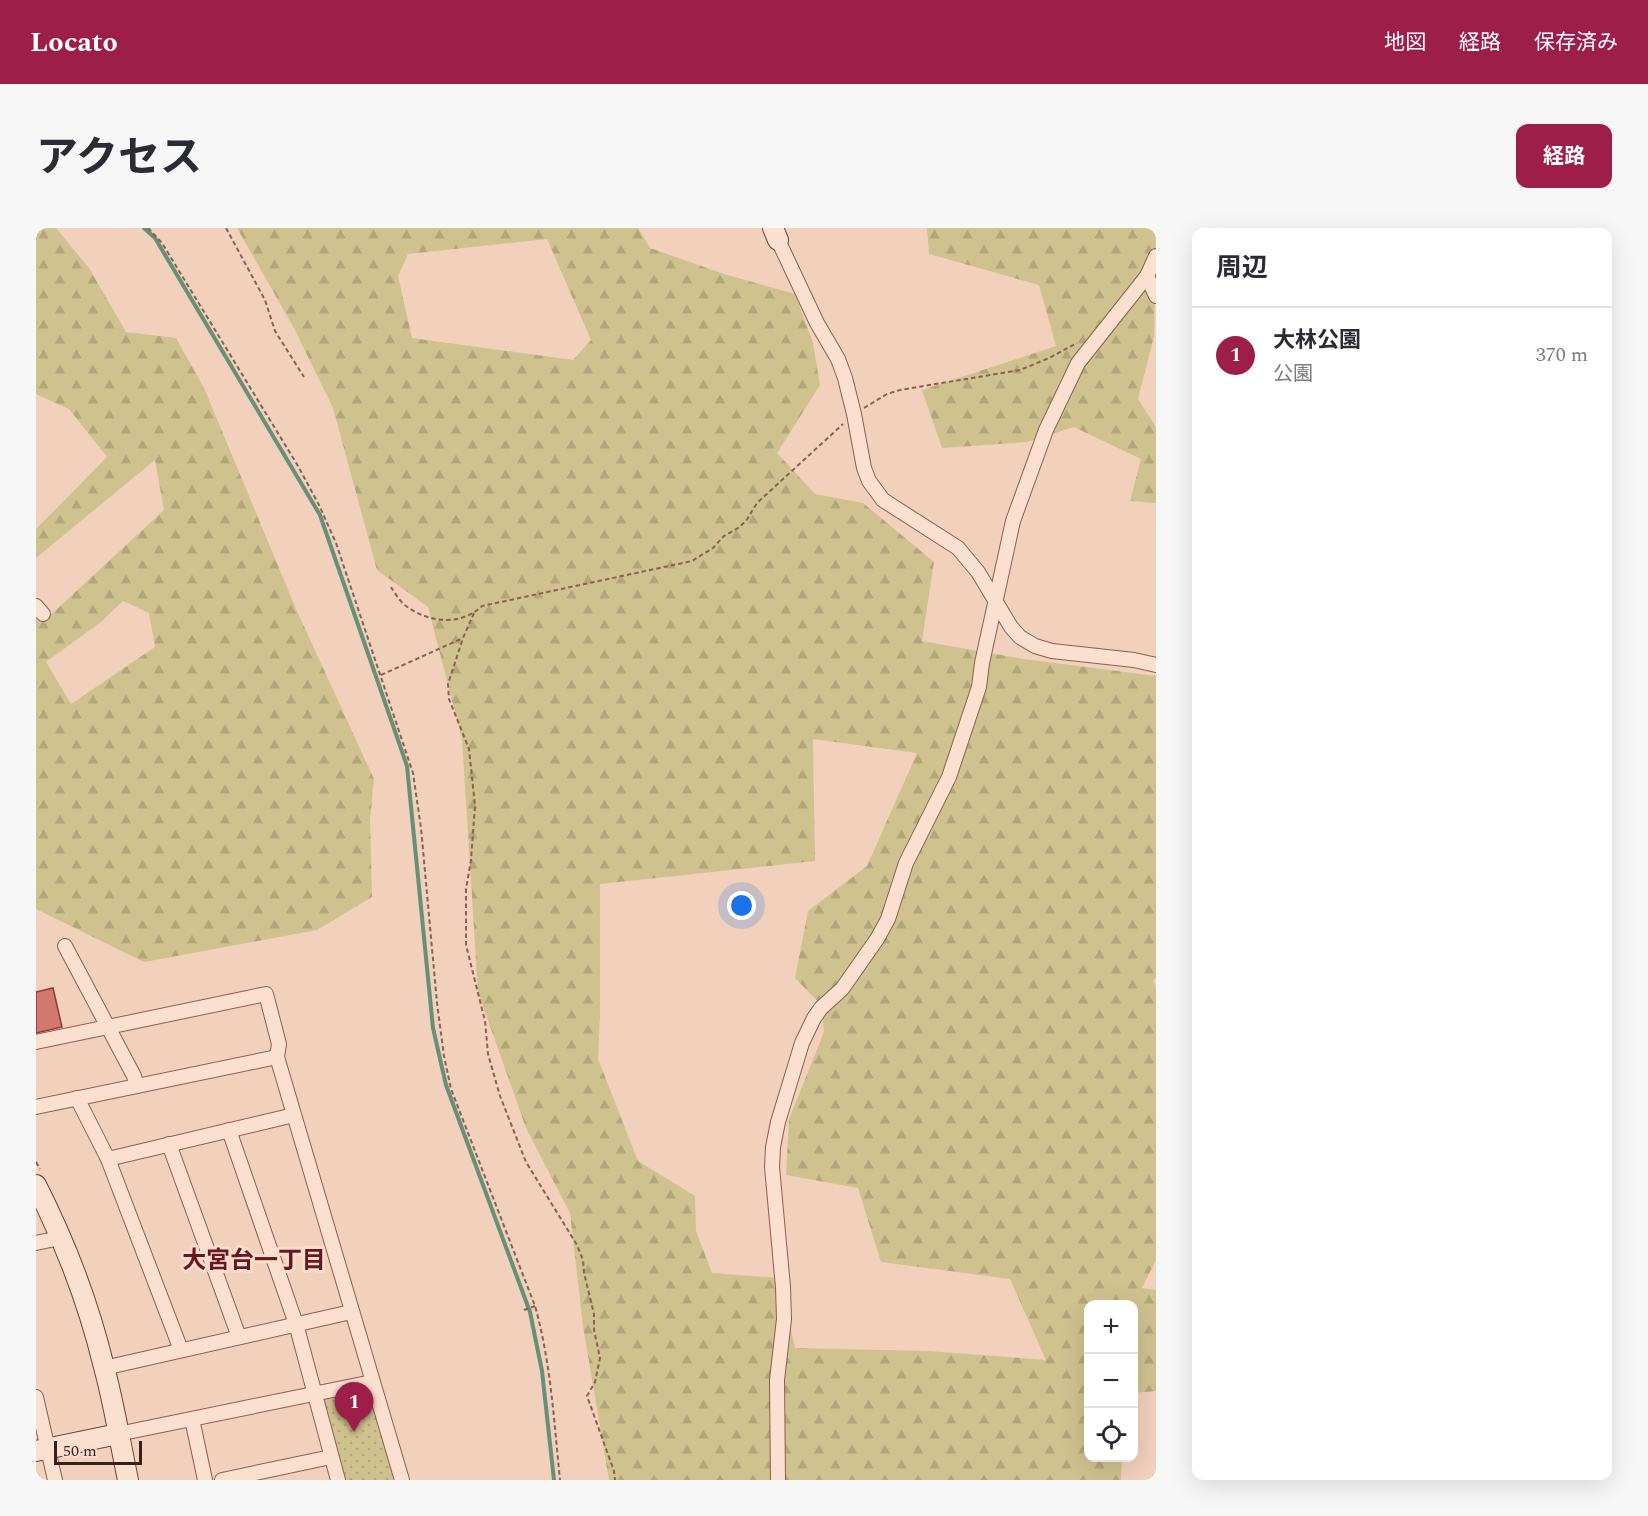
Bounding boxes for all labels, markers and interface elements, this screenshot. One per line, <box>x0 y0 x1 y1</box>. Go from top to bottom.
text: Locato <box>30 21 118 64</box>
text: 地図 <box>1384 27 1426 59</box>
text: 経路 <box>1459 27 1501 59</box>
text: 保存済み <box>1534 27 1618 59</box>
button: 経路 <box>1516 124 1612 188</box>
text: アクセス <box>36 127 202 190</box>
text: 周辺 <box>1216 248 1268 288</box>
text: 大林公園 <box>1273 324 1361 357</box>
text: 1 <box>1230 340 1241 370</box>
text: 370 m <box>1536 340 1588 370</box>
text: 公園 <box>1273 359 1313 389</box>
your location <box>727 891 756 920</box>
district label: 大宮台一丁目 <box>182 1243 326 1279</box>
map controls <box>1084 1300 1138 1462</box>
button: + <box>1084 1300 1138 1354</box>
button: − <box>1084 1354 1138 1408</box>
pin: 1 <box>334 1382 374 1432</box>
button: locate <box>1084 1408 1138 1462</box>
scale bar <box>54 1438 142 1466</box>
text: 50 m <box>63 1439 97 1463</box>

